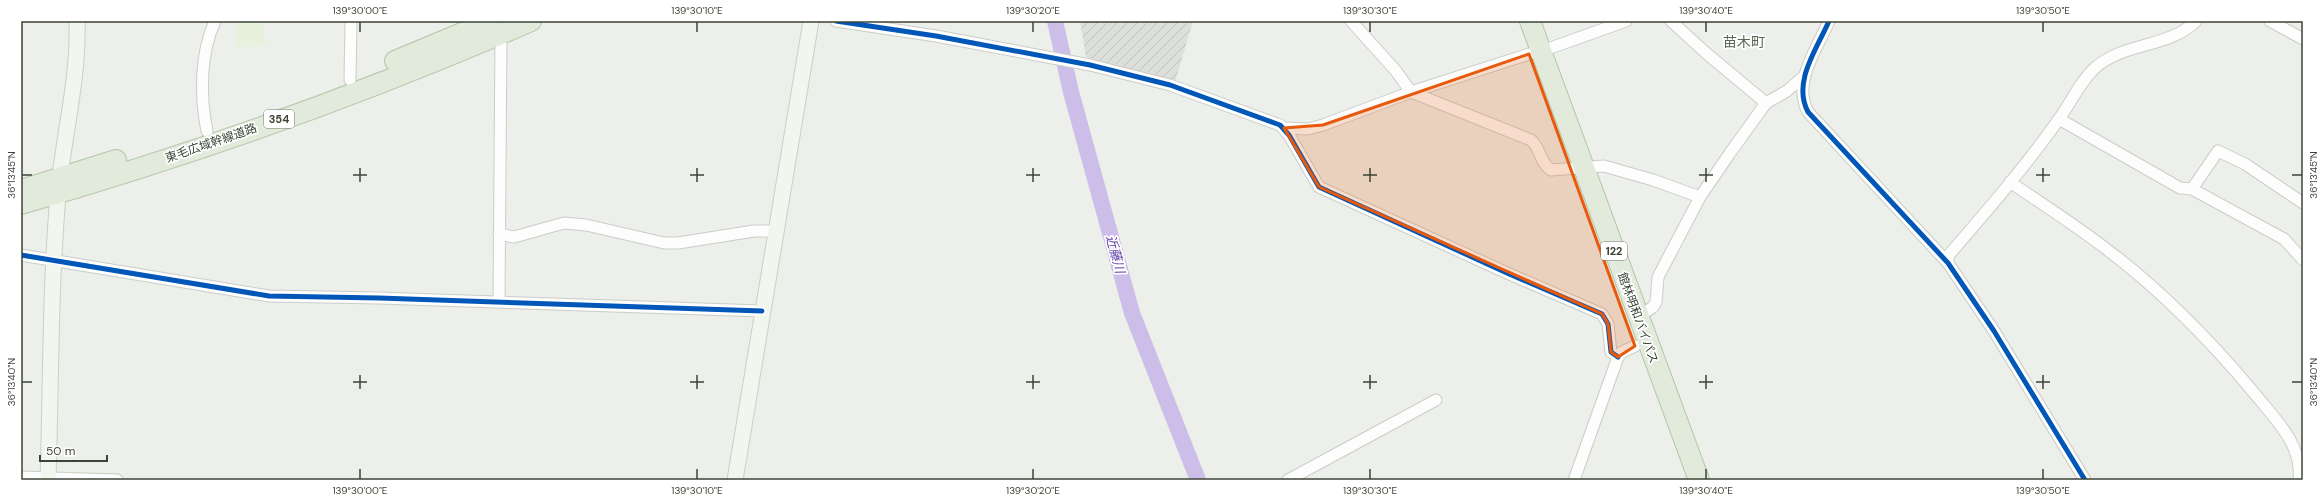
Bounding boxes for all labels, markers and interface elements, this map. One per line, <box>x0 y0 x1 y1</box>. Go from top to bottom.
text: 139°30'00"E <box>332 4 388 17</box>
text: 139°30'10"E <box>671 4 723 17</box>
text: 139°30'20"E <box>1006 4 1060 17</box>
text: 139°30'30"E <box>1343 4 1397 17</box>
text: 139°30'40"E <box>1679 4 1733 17</box>
text: 139°30'50"E <box>2016 4 2070 17</box>
district label: 苗木町 <box>1723 33 1765 51</box>
road number: 354 <box>264 110 294 128</box>
street label: 東毛広域幹線道路 <box>163 120 259 166</box>
text: 36°13'45"N <box>5 151 18 199</box>
text: 36°13'45"N <box>2307 151 2320 199</box>
water label: 近藤川 <box>1102 233 1129 277</box>
road number: 122 <box>1601 242 1627 260</box>
street label: 館林明和バイパス <box>1614 270 1662 366</box>
text: 36°13'40"N <box>5 358 18 406</box>
text: 36°13'40"N <box>2307 358 2320 406</box>
scale bar <box>40 437 107 463</box>
text: 50 m <box>46 443 75 459</box>
text: 139°30'00"E <box>332 484 388 497</box>
text: 139°30'10"E <box>671 484 723 497</box>
text: 139°30'20"E <box>1006 484 1060 497</box>
text: 139°30'30"E <box>1343 484 1397 497</box>
text: 139°30'40"E <box>1679 484 1733 497</box>
text: 139°30'50"E <box>2016 484 2070 497</box>

